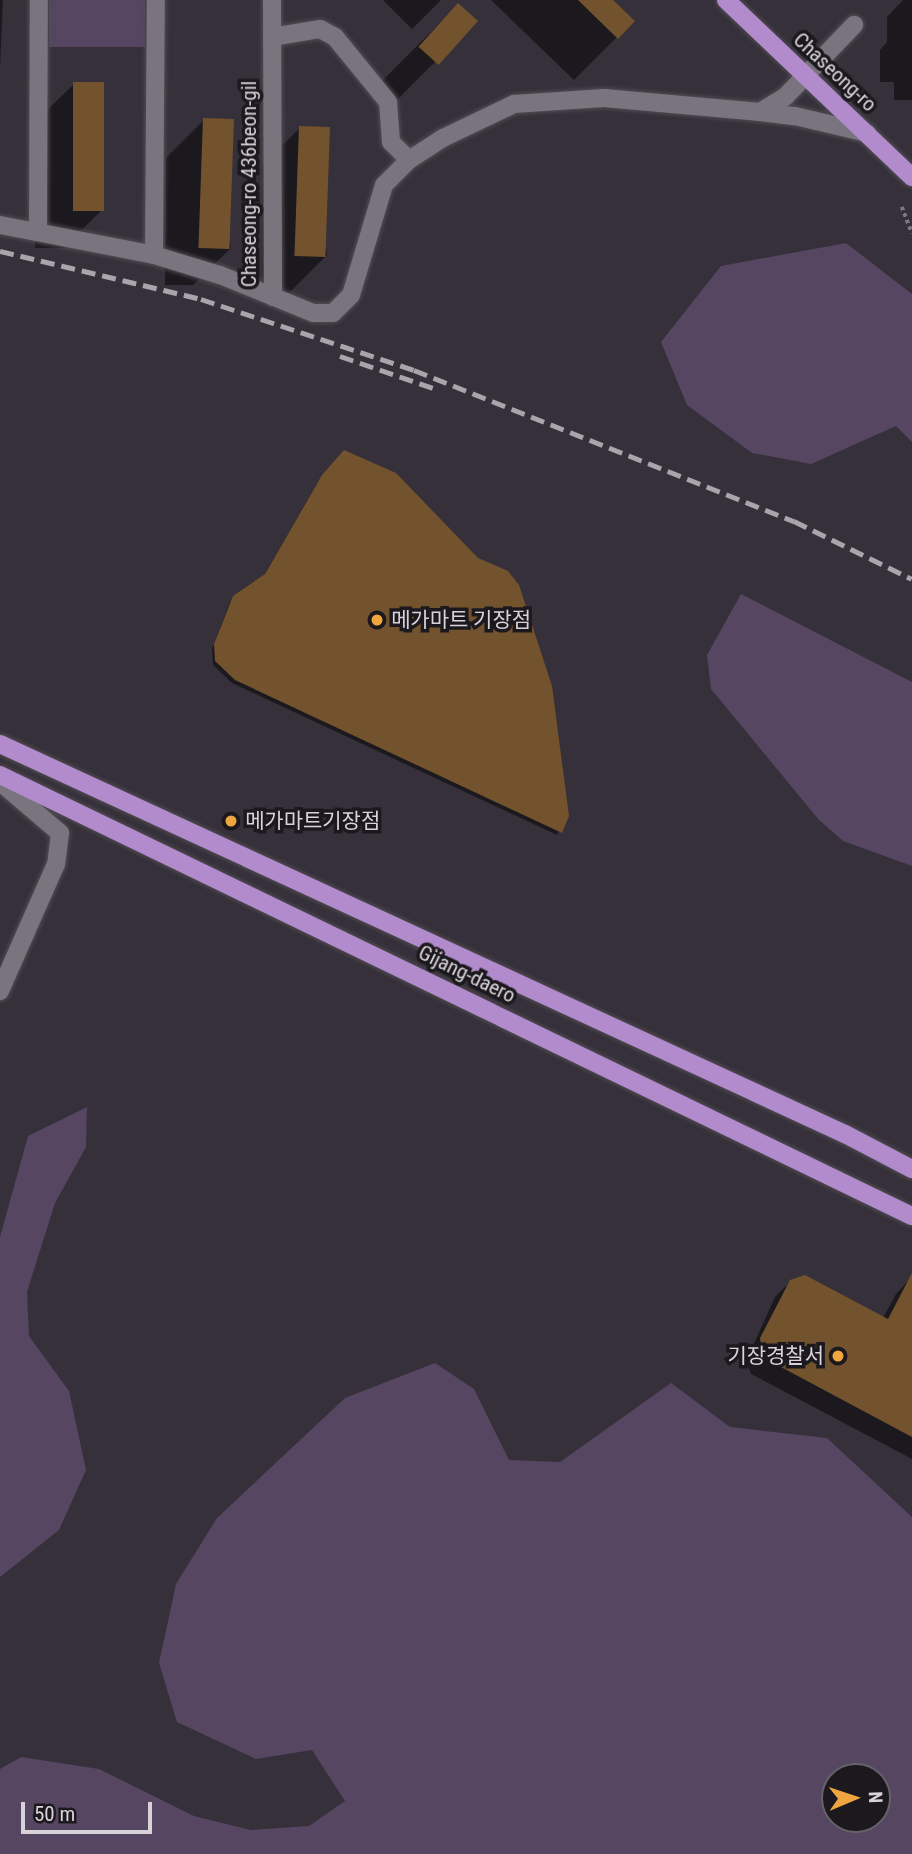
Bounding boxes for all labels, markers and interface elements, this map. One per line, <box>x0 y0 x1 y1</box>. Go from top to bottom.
street label: Chaseong-ro <box>788 27 882 117</box>
street label: Chaseong-ro 436beon-gil <box>236 81 262 287</box>
place label: 메가마트 기장점 <box>391 607 531 633</box>
marker: 메가마트 기장점 <box>369 612 385 628</box>
place label: 메가마트기장점 <box>245 808 380 834</box>
marker: 메가마트기장점 <box>223 813 239 829</box>
street label: Gijang-daero <box>414 940 520 1008</box>
place label: 기장경찰서 <box>727 1343 824 1369</box>
marker: 기장경찰서 <box>830 1348 846 1364</box>
north arrow <box>821 1763 891 1833</box>
scale bar <box>24 1787 156 1831</box>
text: N <box>864 1791 887 1804</box>
text: 50 m <box>34 1802 75 1826</box>

